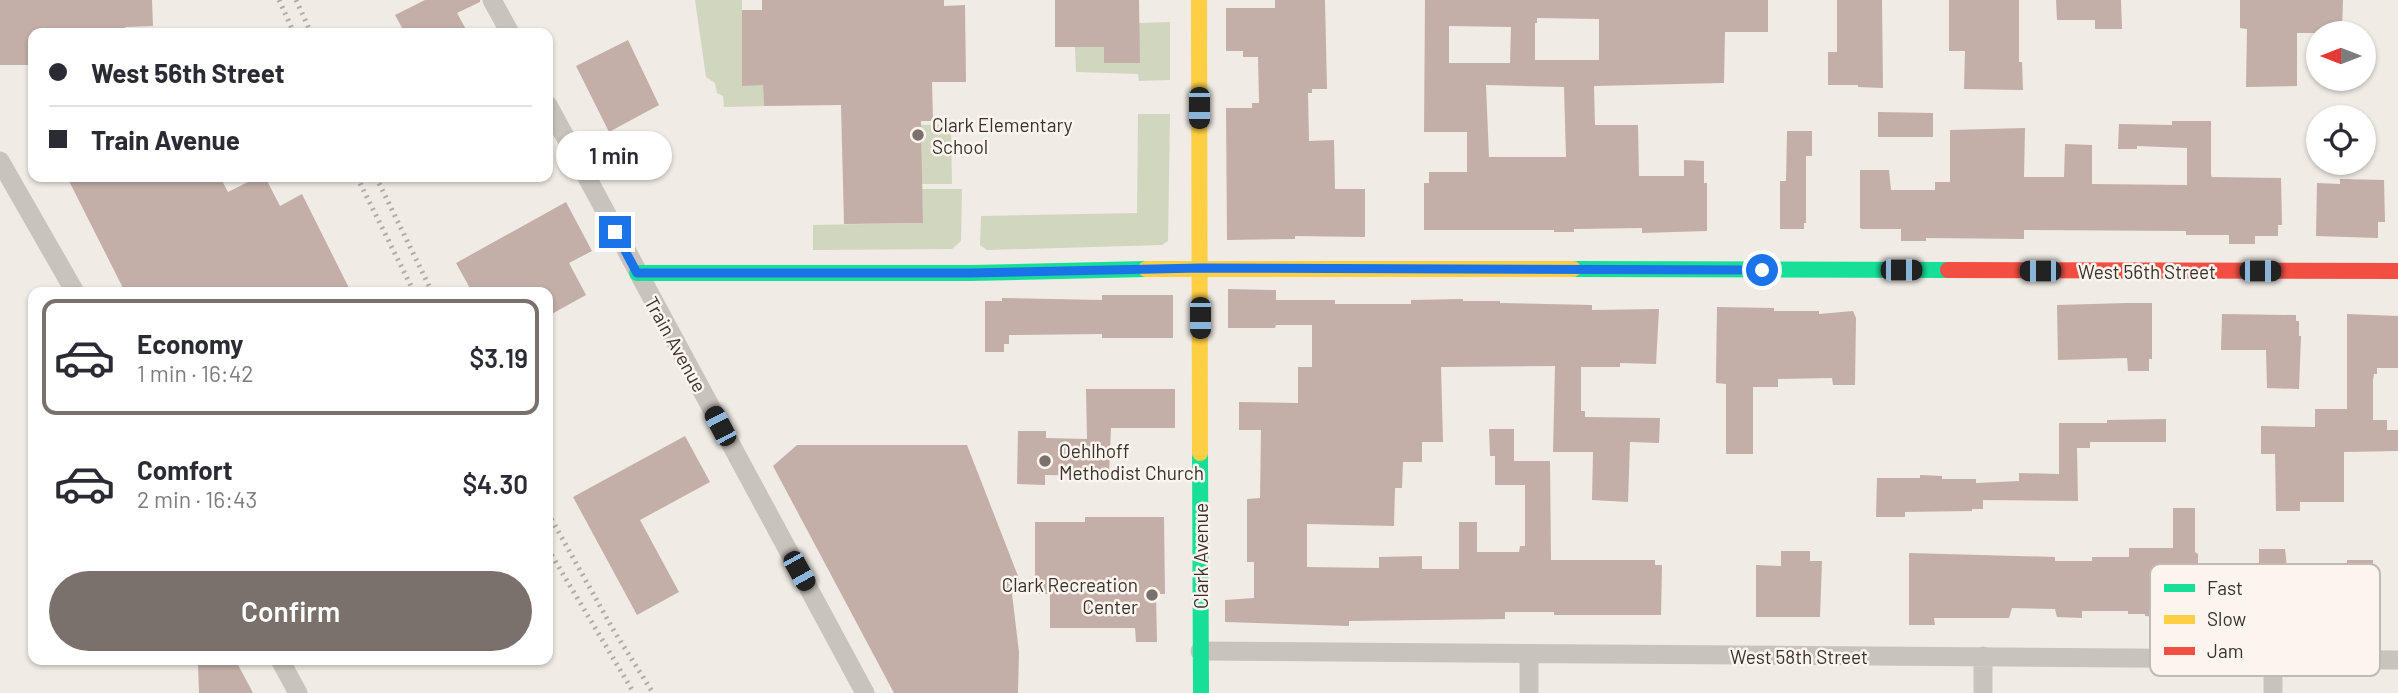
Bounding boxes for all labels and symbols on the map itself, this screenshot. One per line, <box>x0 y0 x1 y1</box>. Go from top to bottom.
north arrow <box>2306 21 2376 91</box>
car <box>1189 87 1210 129</box>
place label: Clark Elementary School <box>932 113 1073 158</box>
marker: Clark Elementary School <box>910 127 926 143</box>
callout: 1 min <box>557 131 673 180</box>
route end <box>599 216 631 248</box>
route start <box>1746 254 1778 286</box>
car <box>1881 260 1923 281</box>
street label: West 56th Street <box>2078 260 2216 283</box>
car <box>2020 261 2062 282</box>
car <box>2240 261 2282 282</box>
street label: Train Avenue <box>640 292 712 396</box>
car <box>1190 297 1211 339</box>
car <box>701 403 740 449</box>
place label: Oehlhoff Methodist Church <box>1059 439 1204 484</box>
marker: Oehlhoff Methodist Church <box>1037 453 1053 469</box>
street label: Clark Avenue <box>1189 503 1212 609</box>
car <box>780 548 819 594</box>
legend <box>2150 564 2380 676</box>
place label: Clark Recreation Center <box>1002 573 1138 618</box>
text: Fast <box>2207 576 2243 599</box>
marker: Clark Recreation Center <box>1144 587 1160 603</box>
text: Slow <box>2207 607 2246 630</box>
text: Jam <box>2207 639 2243 662</box>
street label: West 58th Street <box>1730 645 1868 668</box>

